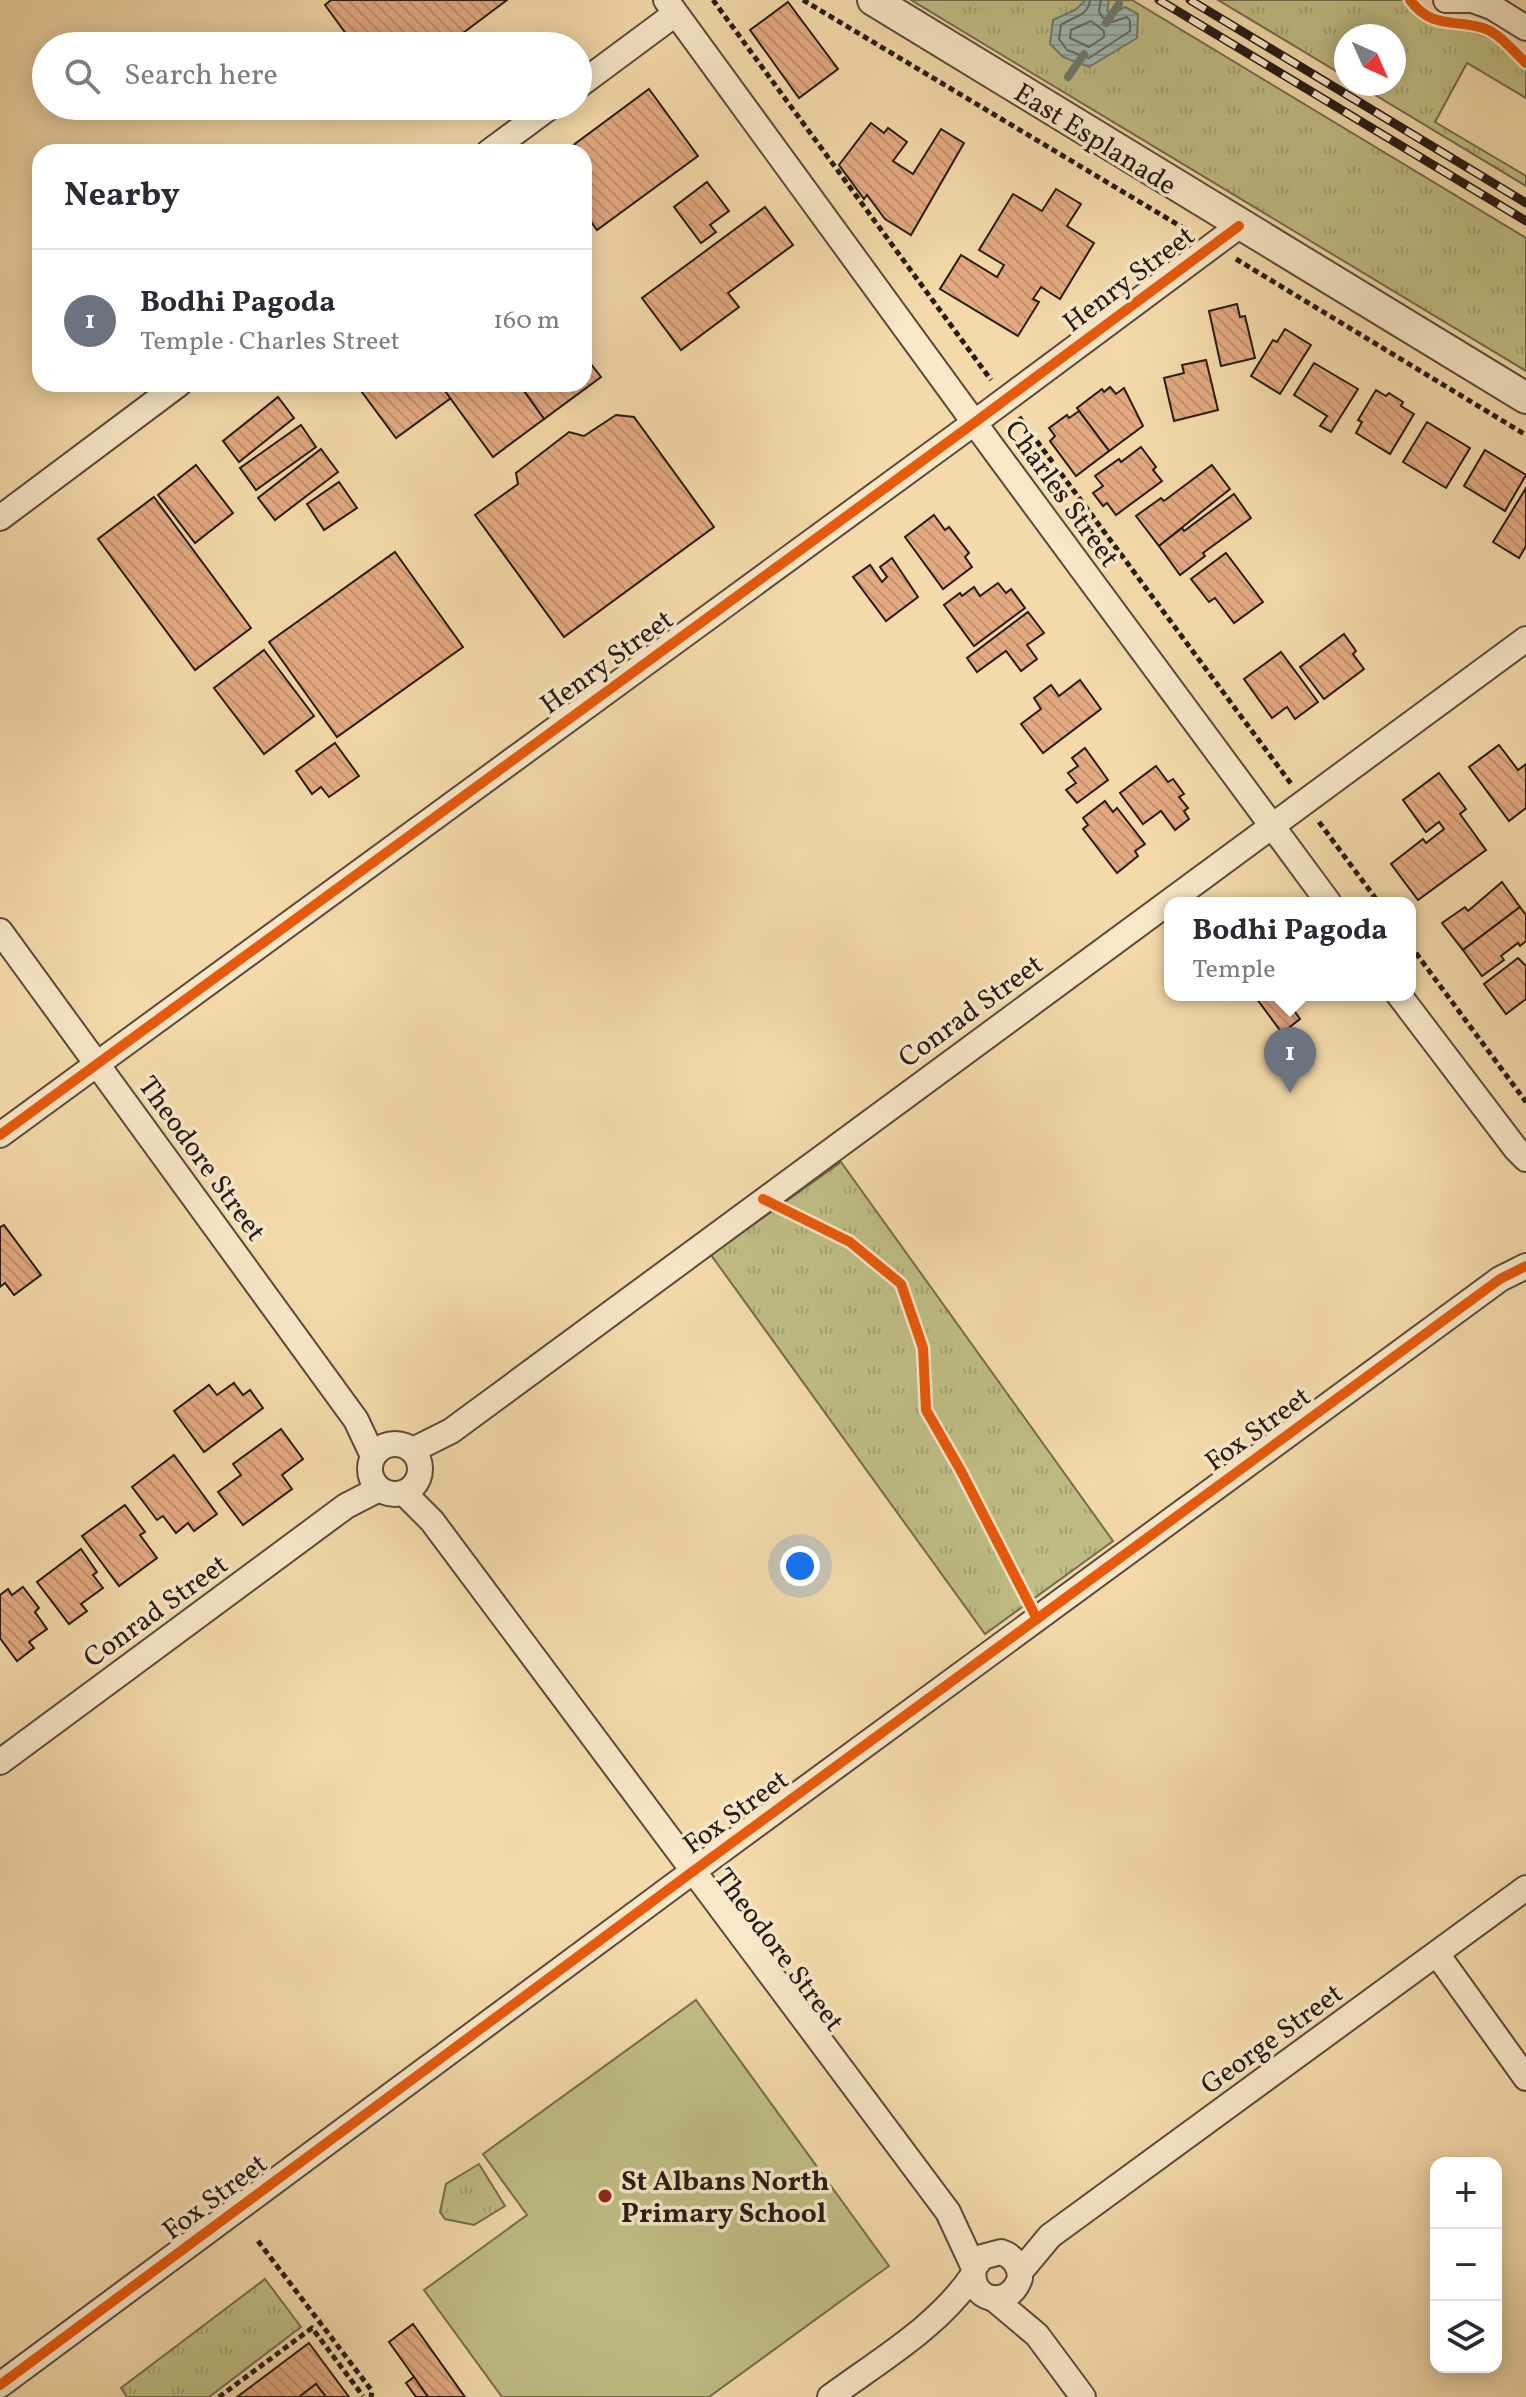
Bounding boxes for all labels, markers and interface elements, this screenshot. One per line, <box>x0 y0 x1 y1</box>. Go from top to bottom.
north arrow <box>1334 24 1406 96</box>
search box <box>32 32 592 120</box>
icon: search <box>60 54 104 98</box>
text: Search here <box>124 55 278 97</box>
street label: East Esplanade <box>1006 75 1183 206</box>
text: Nearby <box>64 173 180 220</box>
street label: Henry Street <box>1055 217 1204 343</box>
text: Bodhi Pagoda <box>140 282 336 324</box>
text: 1 <box>85 303 95 339</box>
text: 160 m <box>493 303 560 339</box>
text: Temple · Charles Street <box>140 324 400 360</box>
street label: Charles Street <box>994 413 1128 576</box>
street label: Henry Street <box>533 601 682 725</box>
popup <box>1164 897 1416 1001</box>
text: Bodhi Pagoda <box>1192 910 1388 952</box>
street label: Conrad Street <box>891 946 1052 1078</box>
text: Temple <box>1192 952 1276 988</box>
pin: 1 <box>1264 1027 1316 1093</box>
street label: Theodore Street <box>128 1069 274 1250</box>
street label: Fox Street <box>1198 1378 1319 1482</box>
street label: Conrad Street <box>76 1546 237 1678</box>
your location <box>780 1546 820 1586</box>
street label: Fox Street <box>676 1761 797 1865</box>
street label: Theodore Street <box>704 1861 852 2040</box>
street label: George Street <box>1193 1975 1351 2105</box>
street label: Fox Street <box>155 2146 276 2250</box>
map controls <box>1430 2157 1502 2373</box>
button: + <box>1430 2157 1502 2229</box>
place label: St Albans North Primary School <box>621 2163 830 2234</box>
marker: St Albans North Primary School <box>596 2187 614 2205</box>
button: − <box>1430 2229 1502 2301</box>
button: layers <box>1430 2301 1502 2373</box>

